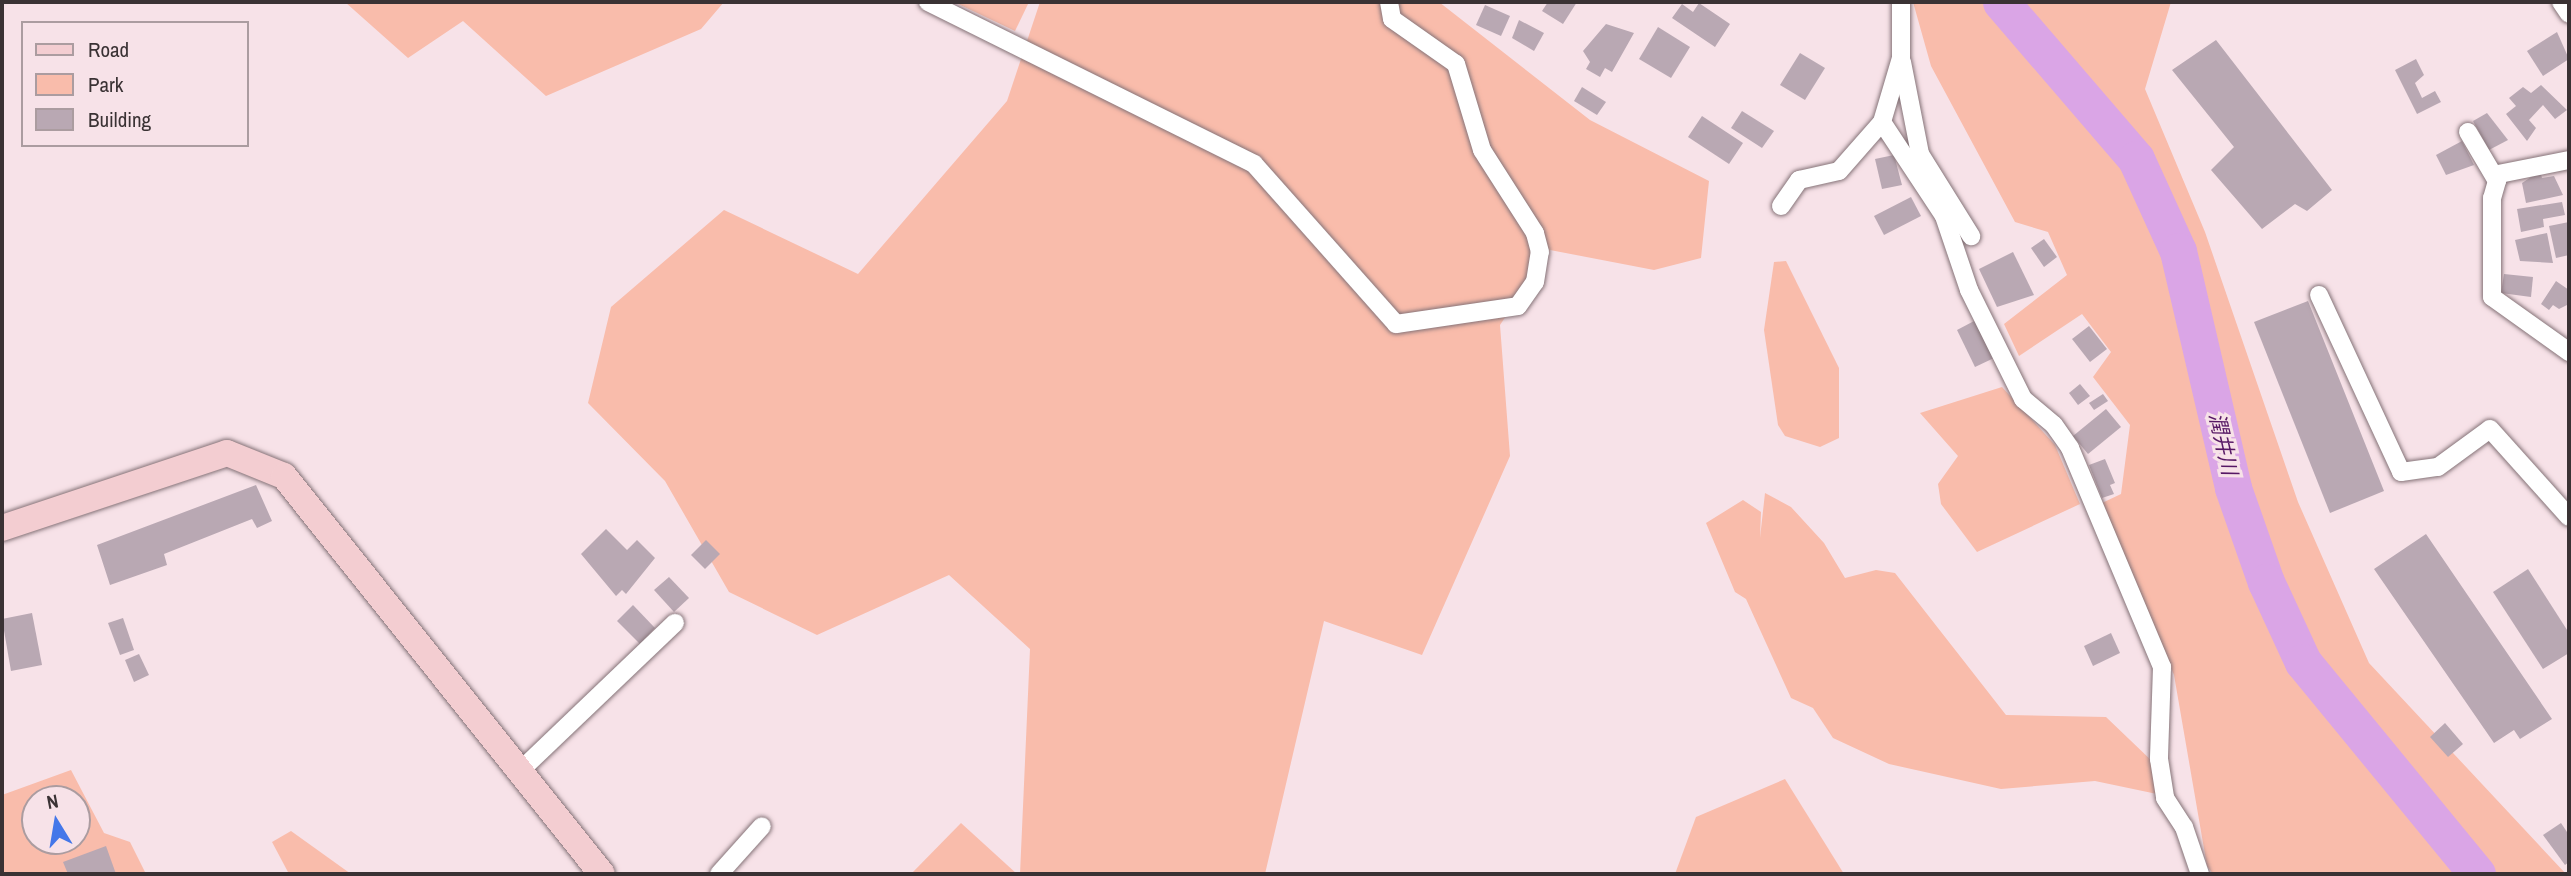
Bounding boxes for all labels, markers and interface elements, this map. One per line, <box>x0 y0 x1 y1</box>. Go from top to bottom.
legend <box>21 21 248 147</box>
text: Road <box>88 35 129 64</box>
text: Park <box>88 70 123 99</box>
text: Building <box>88 105 151 134</box>
water label: 潤井川 <box>2204 410 2242 478</box>
north arrow <box>21 785 91 855</box>
text: N <box>44 788 60 815</box>

